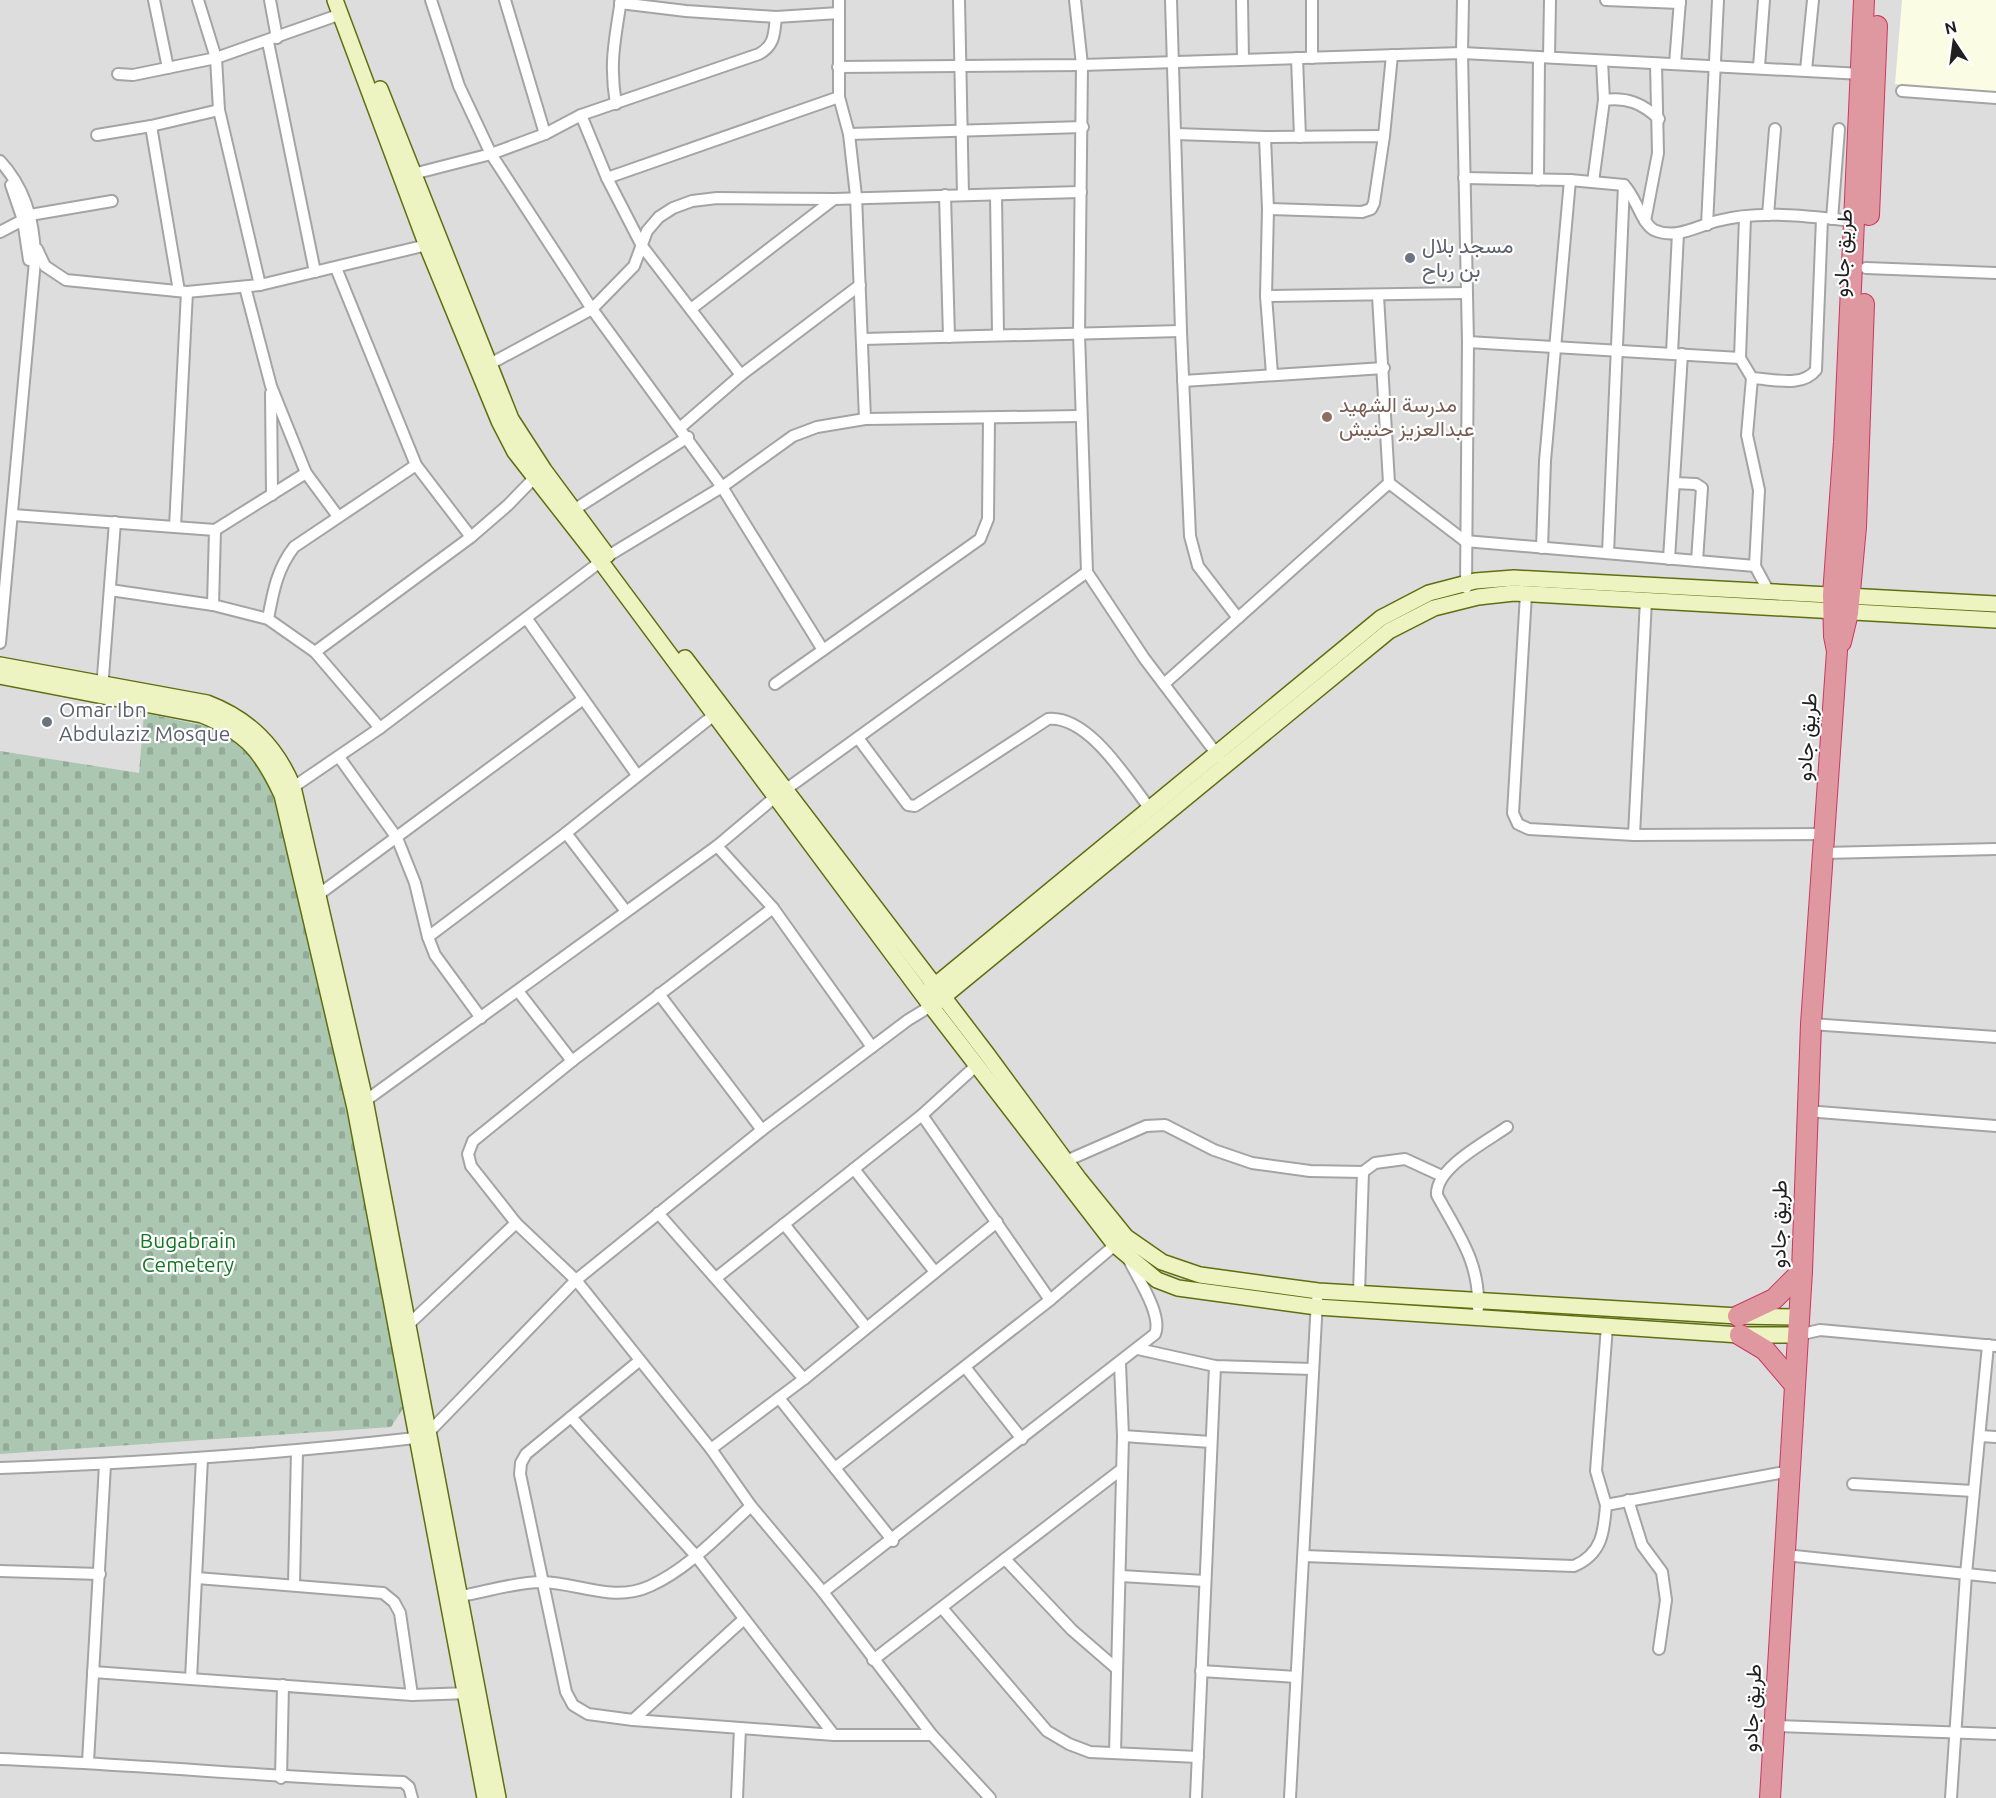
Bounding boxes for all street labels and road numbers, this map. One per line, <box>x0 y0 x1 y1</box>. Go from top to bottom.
street label: طريق جادو <box>1828 208 1858 298</box>
street label: طريق جادو <box>1791 692 1823 782</box>
street label: طريق جادو <box>1765 1180 1793 1268</box>
street label: طريق جادو <box>1737 1663 1767 1753</box>

